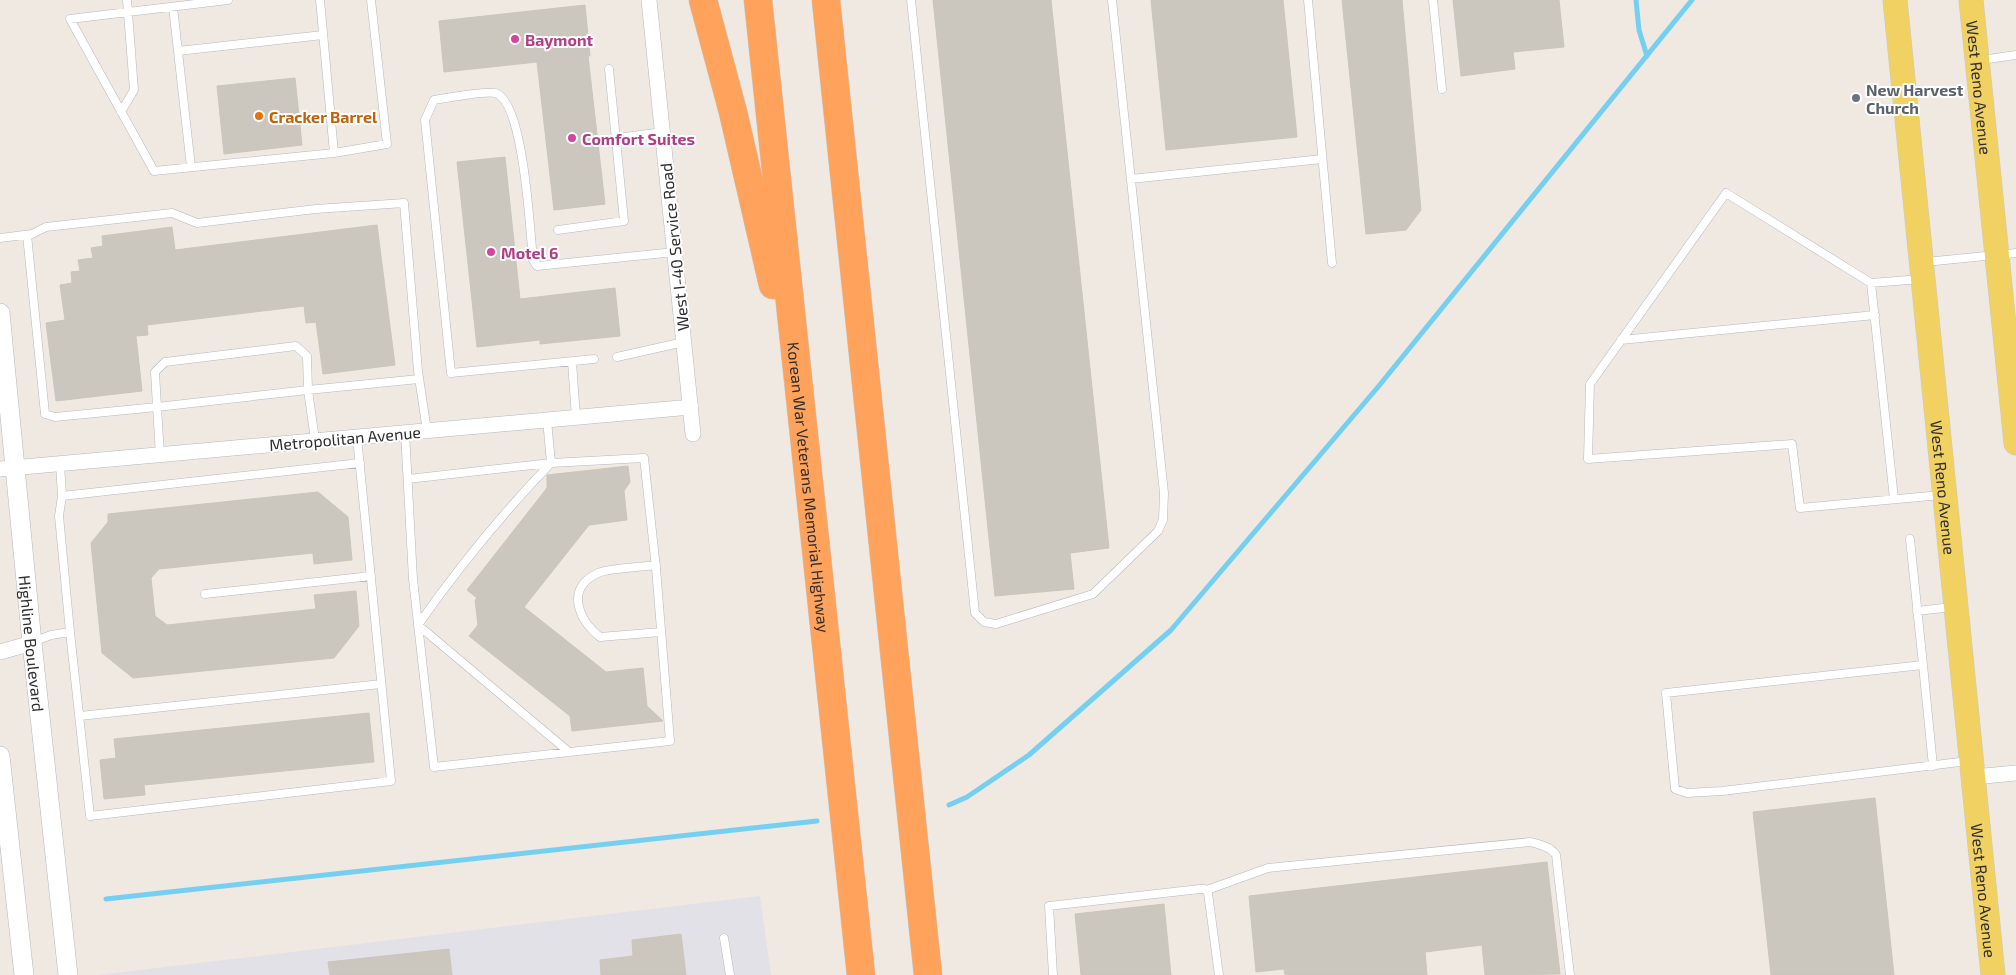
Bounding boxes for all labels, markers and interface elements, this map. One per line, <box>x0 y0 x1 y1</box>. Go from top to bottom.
street label: West Reno Avenue <box>1964 19 1996 156</box>
place label: Baymont <box>525 30 594 50</box>
marker: Baymont <box>509 33 521 45</box>
place label: New Harvest Church <box>1866 80 1964 117</box>
marker: New Harvest Church <box>1850 92 1862 104</box>
place label: Cracker Barrel <box>269 107 378 126</box>
marker: Cracker Barrel <box>253 110 265 122</box>
place label: Comfort Suites <box>582 129 695 148</box>
marker: Comfort Suites <box>566 132 578 144</box>
street label: West I-40 Service Road <box>656 162 692 332</box>
place label: Motel 6 <box>501 243 558 262</box>
marker: Motel 6 <box>485 246 497 258</box>
street label: Korean War Veterans Memorial Highway <box>785 341 834 634</box>
street label: West Reno Avenue <box>1928 419 1960 556</box>
street label: Metropolitan Avenue <box>268 422 422 454</box>
street label: Highline Boulevard <box>16 574 49 713</box>
street label: West Reno Avenue <box>1968 822 2001 959</box>

